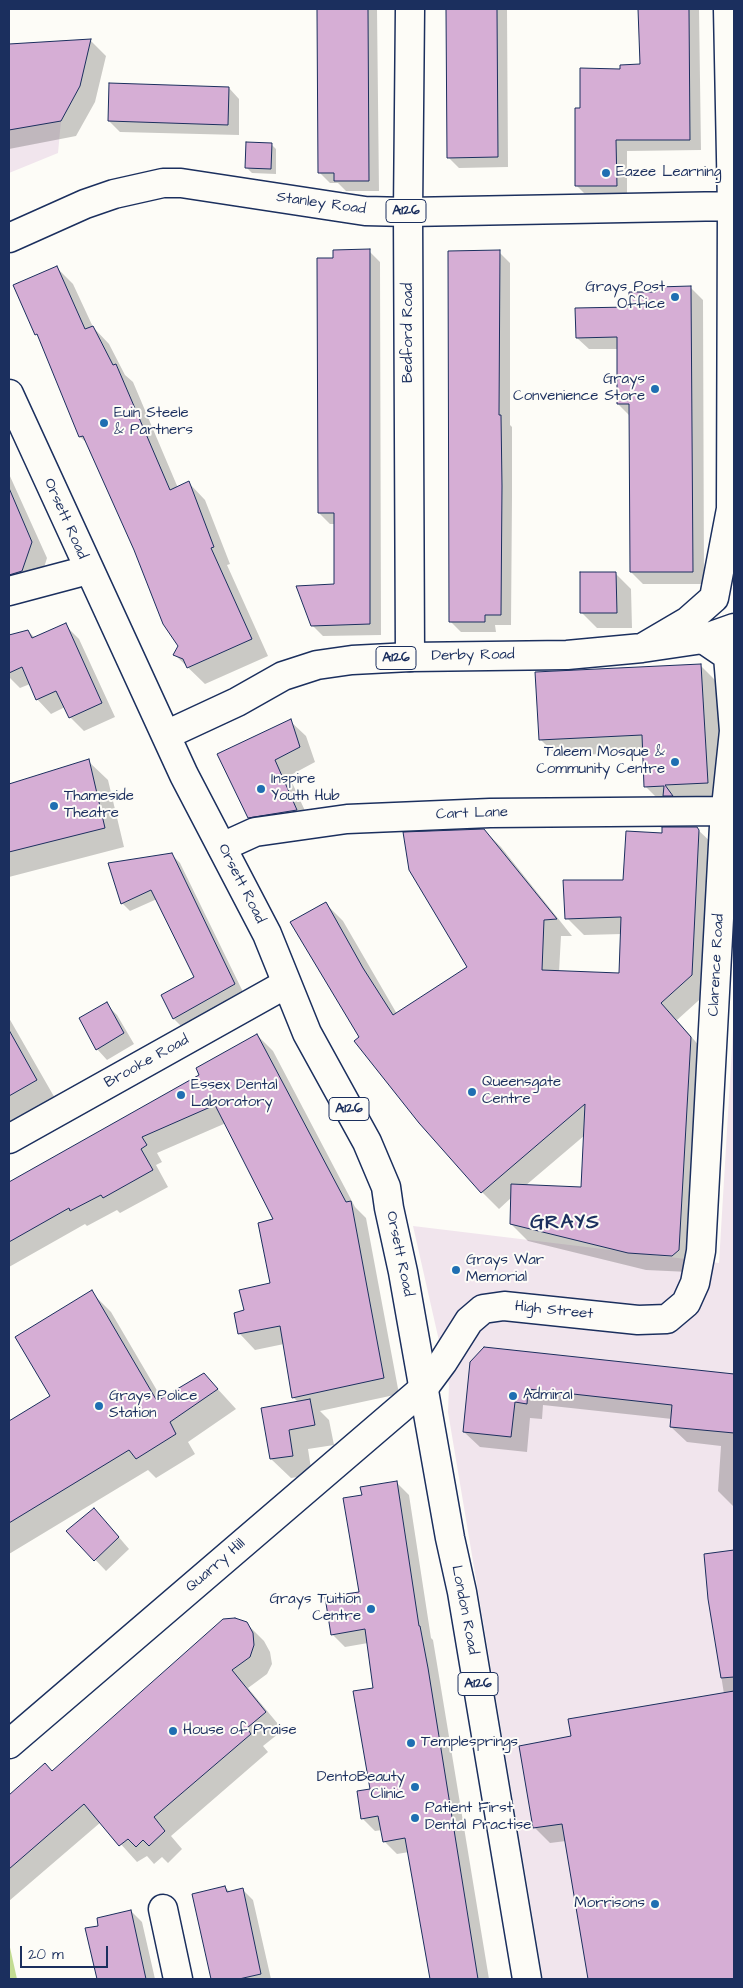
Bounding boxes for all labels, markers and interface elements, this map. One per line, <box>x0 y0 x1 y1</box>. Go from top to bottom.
place label: Eazee Learning <box>616 164 722 182</box>
marker: Eazee Learning <box>600 167 612 179</box>
street label: Stanley Road <box>275 189 367 219</box>
road number: A126 <box>386 200 426 222</box>
place label: Grays Post Office <box>585 279 665 314</box>
street label: Bedford Road <box>400 283 418 383</box>
marker: Grays Post Office <box>669 291 681 303</box>
place label: Grays Convenience Store <box>513 371 645 406</box>
marker: Grays Convenience Store <box>649 383 661 395</box>
place label: Euin Steele & Partners <box>114 405 193 440</box>
marker: Euin Steele & Partners <box>98 417 110 429</box>
street label: Orsett Road <box>39 476 91 562</box>
road number: A126 <box>376 646 416 670</box>
street label: Derby Road <box>431 646 515 666</box>
place label: Taleem Mosque & Community Centre <box>536 744 665 779</box>
marker: Taleem Mosque & Community Centre <box>669 756 681 768</box>
place label: Inspire Youth Hub <box>271 771 340 806</box>
marker: Inspire Youth Hub <box>255 783 267 795</box>
place label: Thameside Theatre <box>64 788 134 823</box>
marker: Thameside Theatre <box>48 800 60 812</box>
street label: Cart Lane <box>436 804 508 824</box>
street label: Orsett Road <box>213 841 269 927</box>
street label: Clarence Road <box>705 913 729 1017</box>
street label: Brooke Road <box>102 1031 192 1093</box>
place label: Queensgate Centre <box>482 1074 561 1109</box>
place label: Essex Dental Laboratory <box>191 1077 278 1112</box>
marker: Queensgate Centre <box>466 1086 478 1098</box>
marker: Essex Dental Laboratory <box>175 1089 187 1101</box>
road number: A126 <box>329 1098 369 1120</box>
street label: Orsett Road <box>381 1210 417 1298</box>
district label: GRAYS <box>530 1212 600 1236</box>
place label: Grays War Memorial <box>466 1252 544 1287</box>
marker: Grays War Memorial <box>450 1264 462 1276</box>
street label: High Street <box>514 1298 594 1324</box>
place label: Admiral <box>523 1387 573 1405</box>
place label: Grays Police Station <box>109 1388 197 1423</box>
marker: Admiral <box>507 1390 519 1402</box>
marker: Grays Police Station <box>93 1400 105 1412</box>
street label: Quarry Hill <box>183 1535 249 1597</box>
street label: London Road <box>447 1564 481 1656</box>
place label: Grays Tuition Centre <box>269 1591 361 1626</box>
marker: Grays Tuition Centre <box>365 1603 377 1615</box>
road number: A126 <box>458 1672 498 1696</box>
place label: House of Praise <box>183 1722 297 1740</box>
marker: House of Praise <box>167 1725 179 1737</box>
place label: Templesprings <box>421 1734 518 1752</box>
marker: Templesprings <box>405 1737 417 1749</box>
place label: DentoBeauty Clinic <box>317 1769 405 1804</box>
marker: DentoBeauty Clinic <box>409 1781 421 1793</box>
place label: Patient First Dental Practise <box>425 1800 531 1835</box>
marker: Patient First Dental Practise <box>409 1812 421 1824</box>
place label: Morrisons <box>574 1895 645 1913</box>
marker: Morrisons <box>649 1898 661 1910</box>
scale bar <box>22 1936 110 1968</box>
text: 20 m <box>28 1944 64 1965</box>

